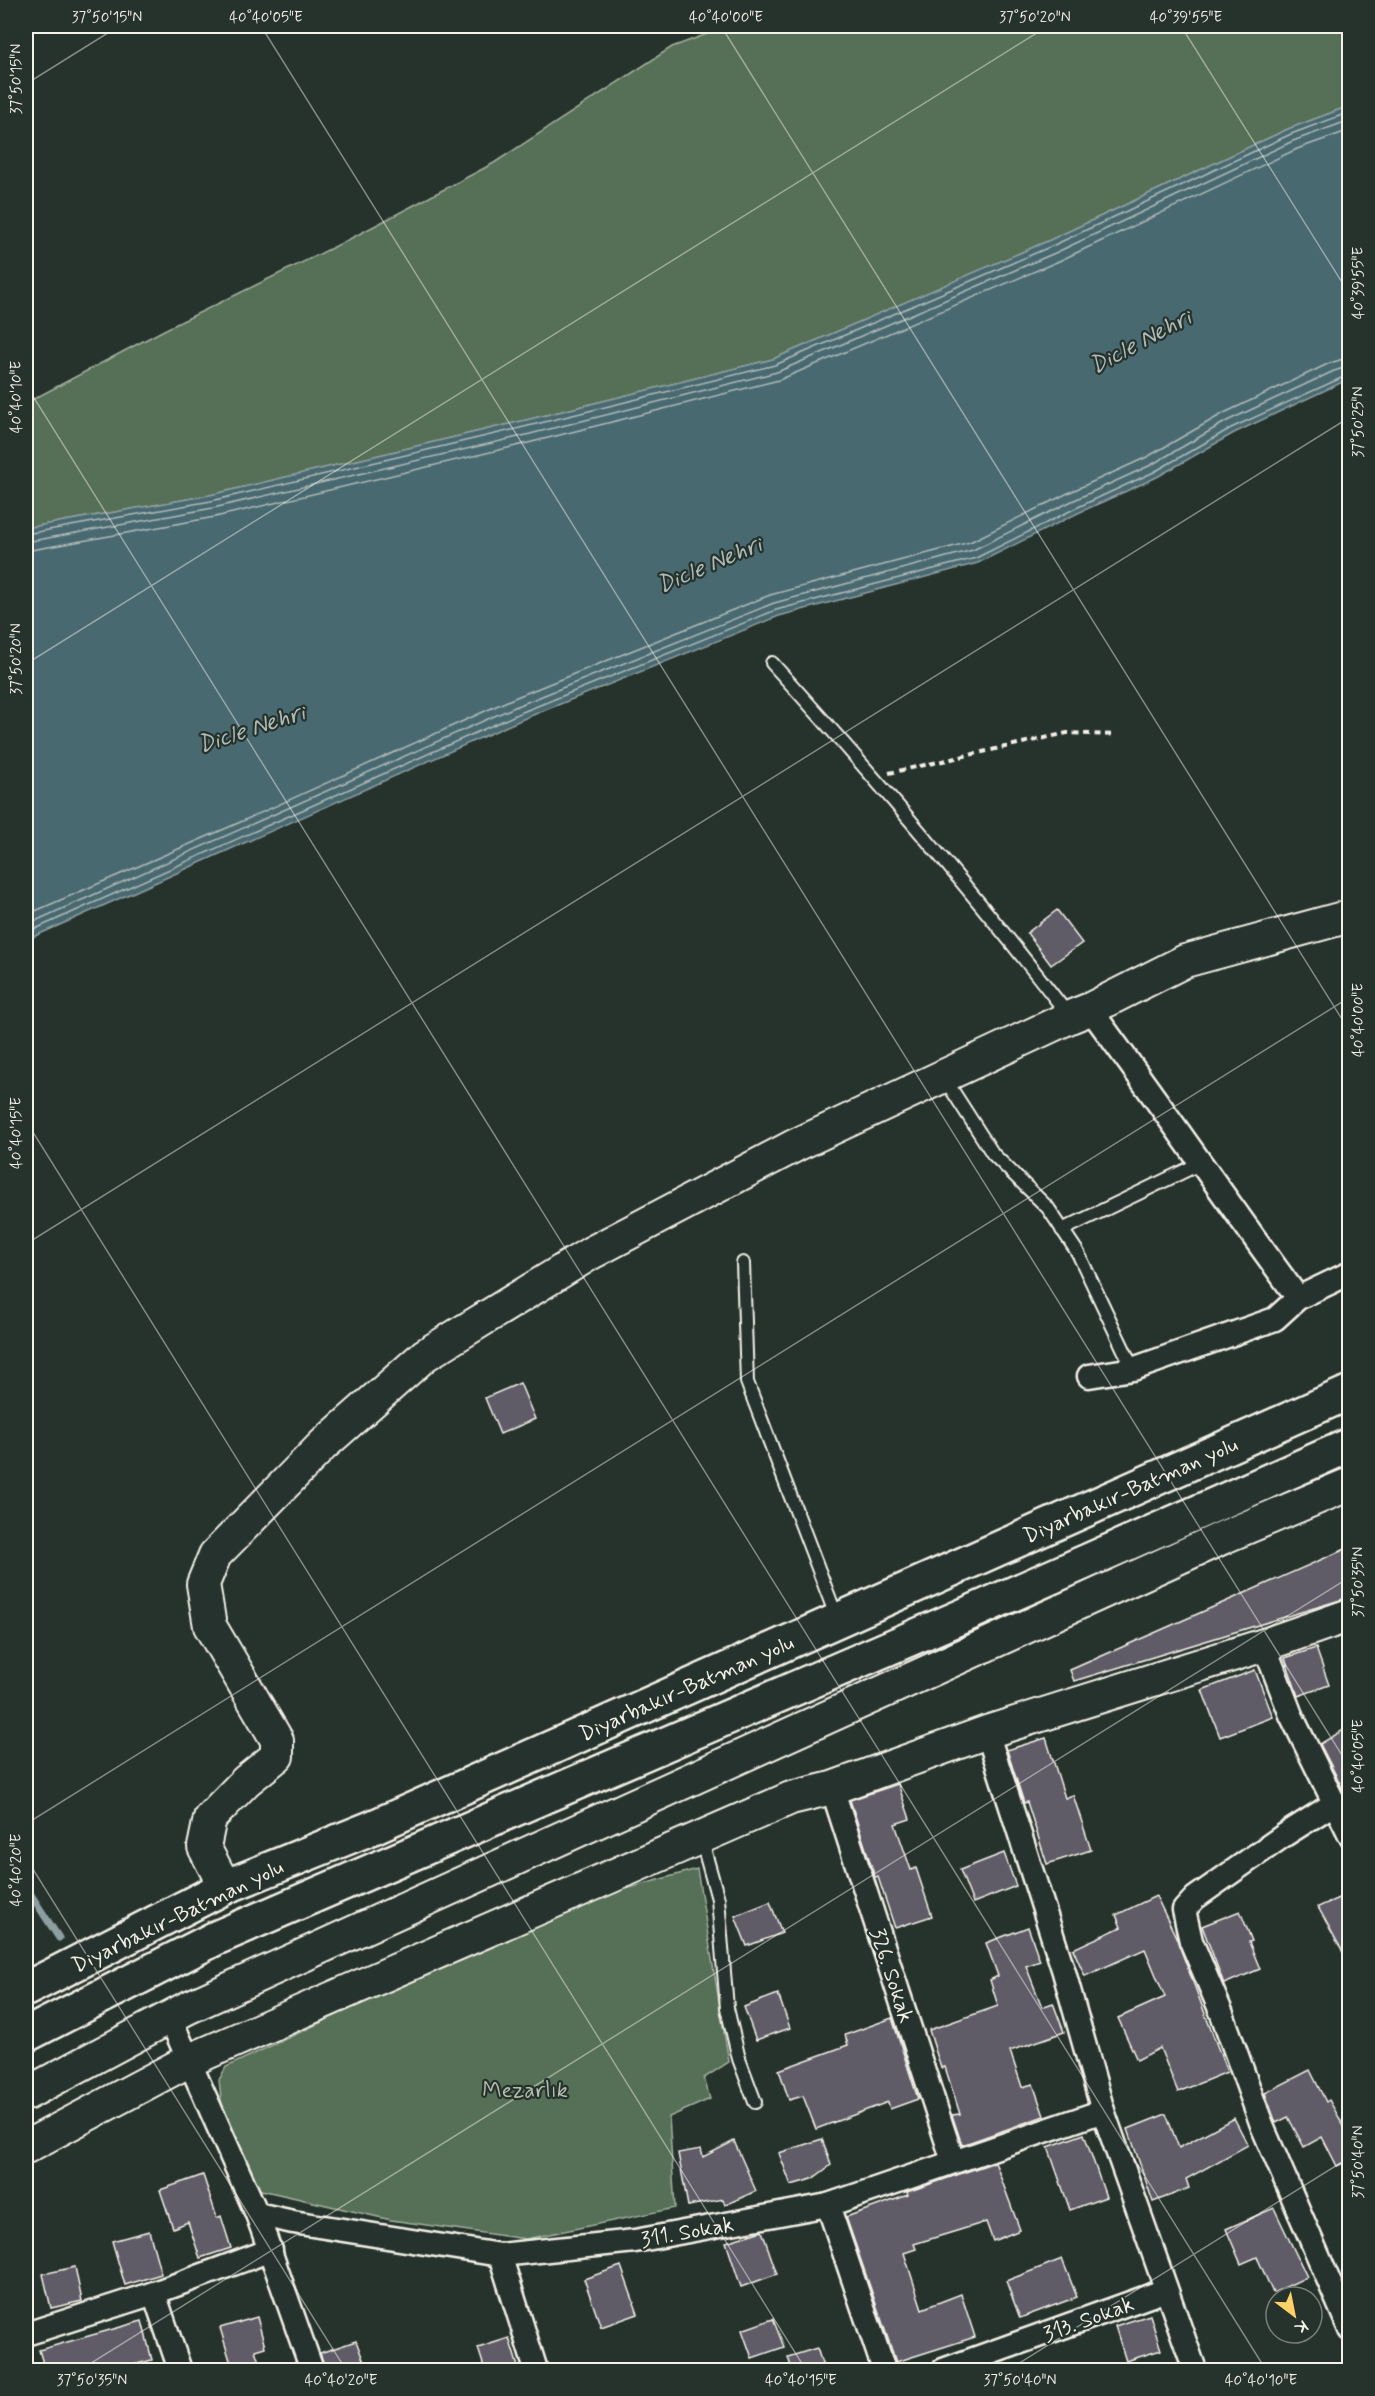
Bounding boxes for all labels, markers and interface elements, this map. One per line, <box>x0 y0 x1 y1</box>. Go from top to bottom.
text: 37°50'15"N <box>72 8 142 28</box>
text: 40°40'05"E <box>229 8 303 28</box>
text: 40°40'00"E <box>689 8 763 28</box>
text: 37°50'20"N <box>999 8 1071 28</box>
text: 40°39'55"E <box>1150 8 1222 28</box>
text: 37°50'15"N <box>7 44 27 114</box>
text: 40°39'55"E <box>1349 247 1369 319</box>
water label: Dicle Nehri <box>1084 301 1200 382</box>
text: 40°40'10"E <box>7 361 27 433</box>
text: 37°50'25"N <box>1349 387 1369 457</box>
water label: Dicle Nehri <box>652 528 769 601</box>
text: 37°50'20"N <box>7 623 27 695</box>
water label: Dicle Nehri <box>194 697 312 761</box>
text: 40°40'00"E <box>1349 983 1369 1057</box>
text: 40°40'15"E <box>7 1097 27 1169</box>
street label: Diyarbakır-Batman yolu <box>1019 1431 1242 1551</box>
text: 37°50'35"N <box>1349 1547 1369 1617</box>
street label: Diyarbakır-Batman yolu <box>575 1629 798 1749</box>
text: 40°40'05"E <box>1349 1719 1369 1793</box>
text: 40°40'20"E <box>7 1833 27 1907</box>
street label: Diyarbakır-Batman yolu <box>68 1853 288 1980</box>
street label: 326. Sokak <box>863 1925 920 2027</box>
park label: Mezarlık <box>482 2077 568 2105</box>
text: 37°50'40"N <box>1349 2126 1369 2198</box>
street label: 311. Sokak <box>639 2211 736 2255</box>
north arrow <box>1264 2285 1324 2345</box>
street label: 313. Sokak <box>1039 2291 1138 2349</box>
text: K <box>1290 2315 1312 2339</box>
text: 37°50'35"N <box>57 2371 127 2391</box>
text: 40°40'20"E <box>304 2371 378 2391</box>
text: 40°40'15"E <box>765 2371 837 2391</box>
text: 37°50'40"N <box>984 2371 1056 2391</box>
text: 40°40'10"E <box>1225 2371 1297 2391</box>

